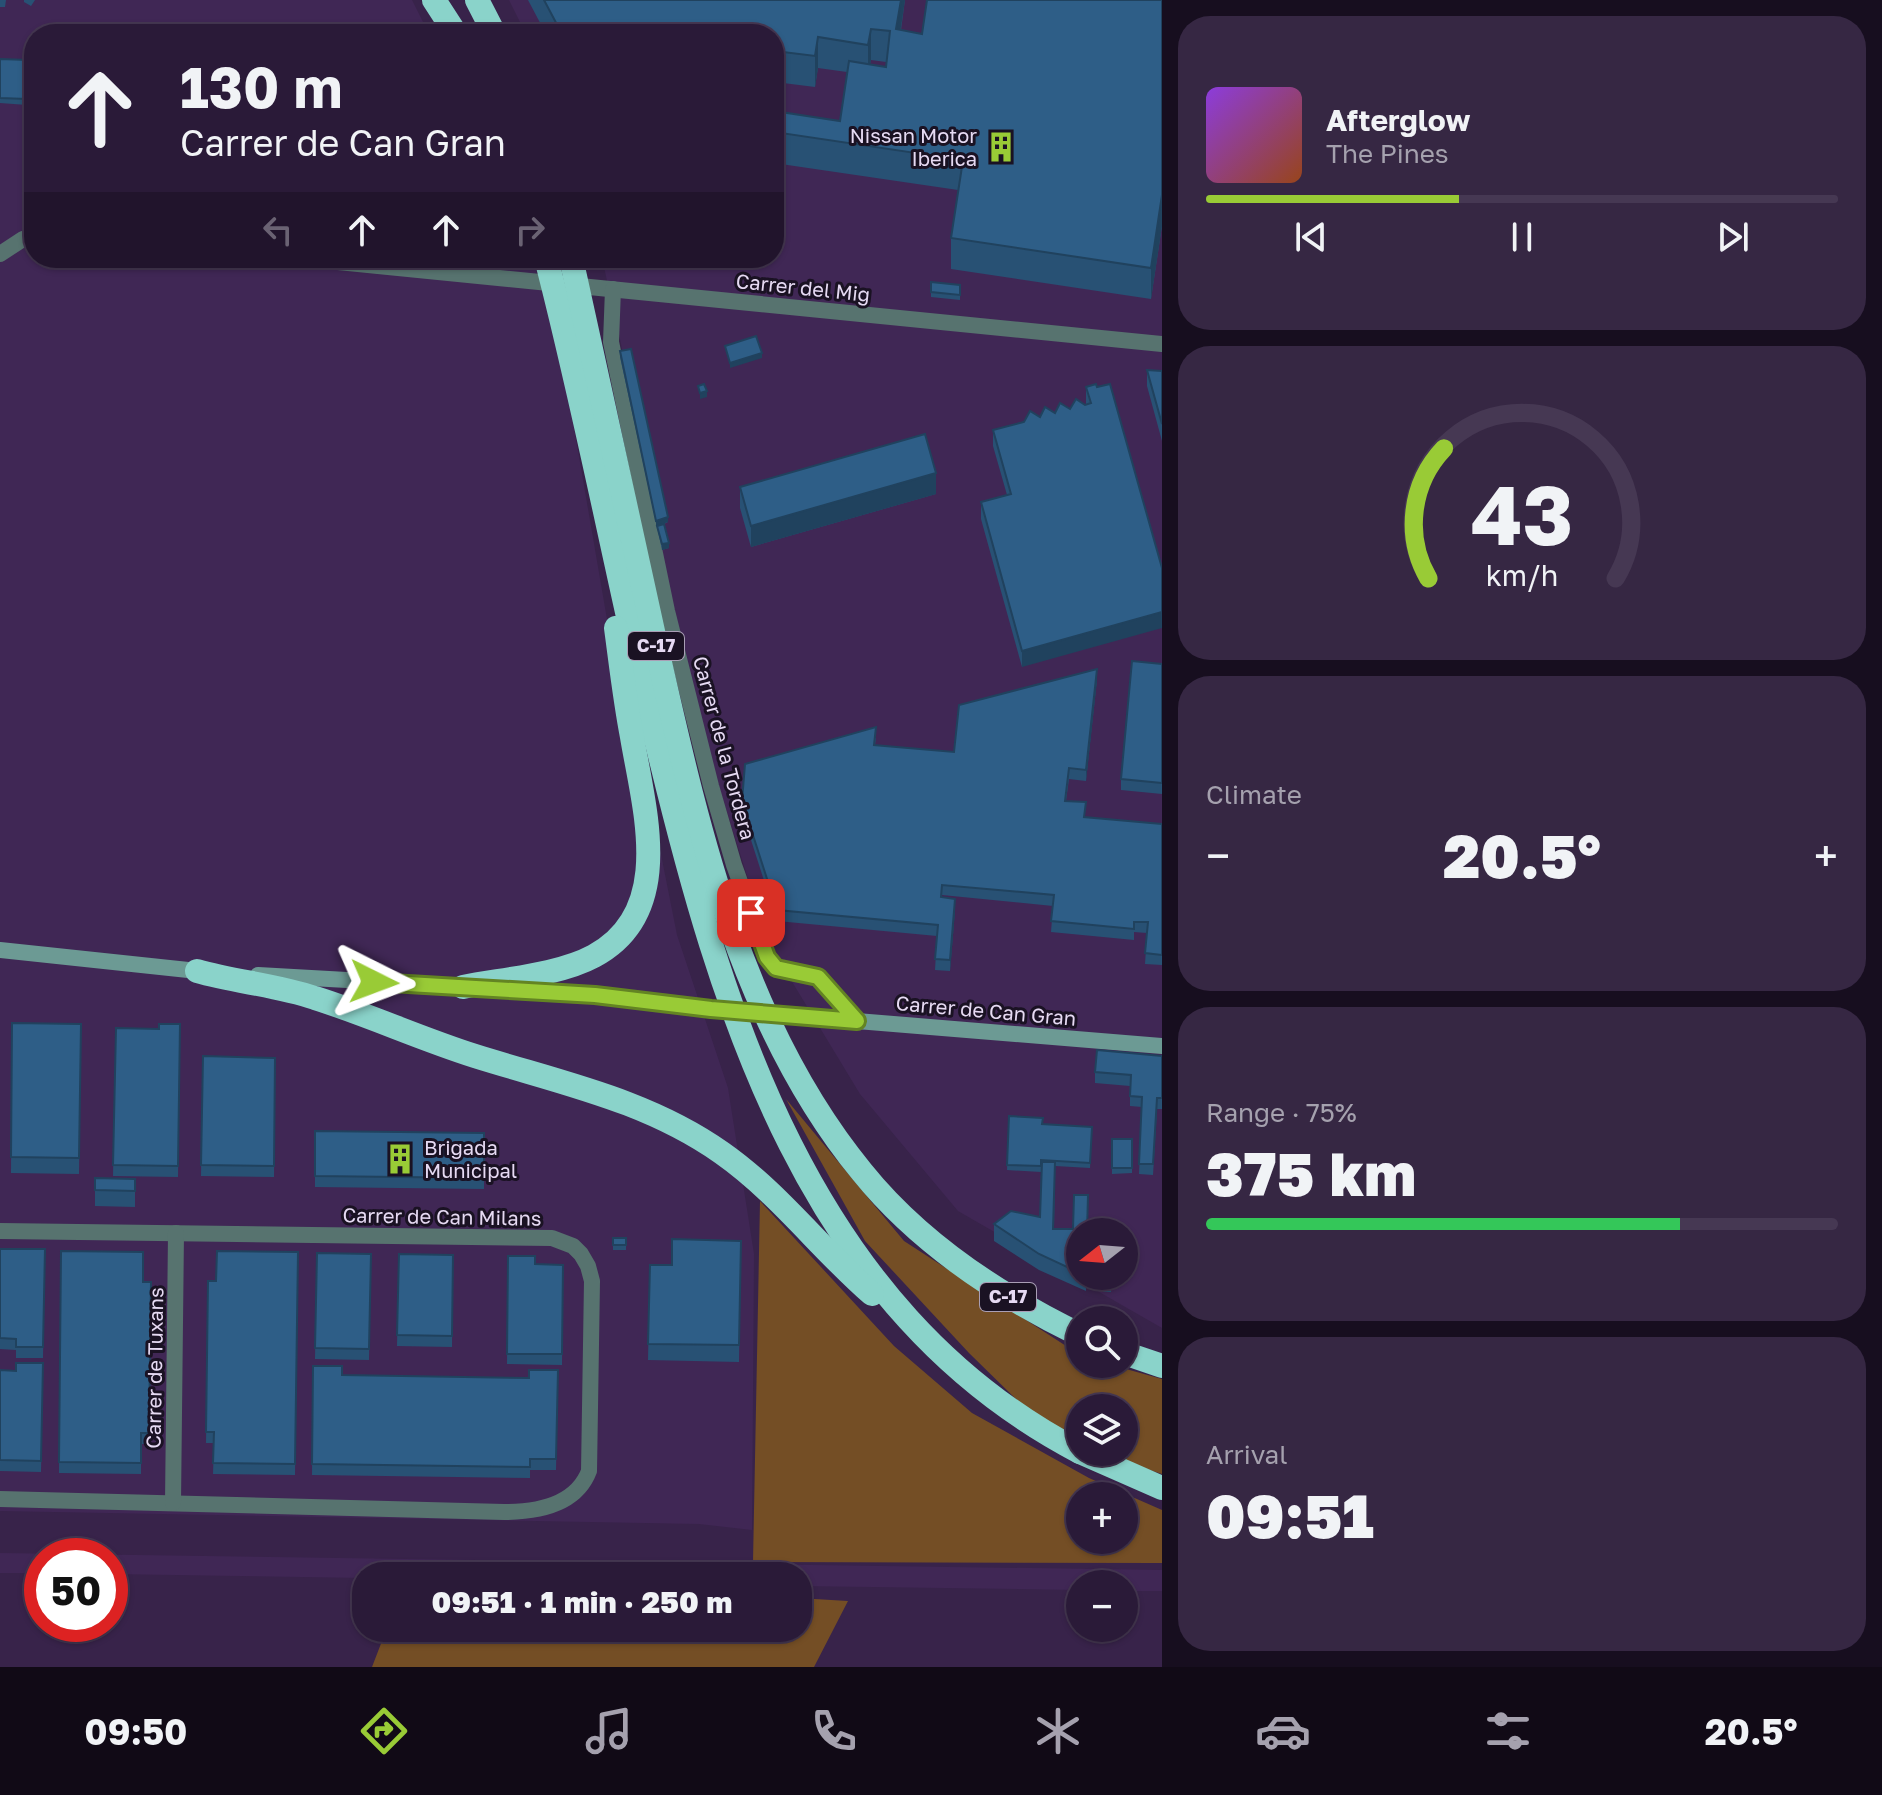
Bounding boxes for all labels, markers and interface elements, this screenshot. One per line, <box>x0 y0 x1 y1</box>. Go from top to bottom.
text: 130 m <box>180 53 342 120</box>
icon: ahead <box>48 56 152 160</box>
text: Afterglow <box>1326 102 1470 138</box>
text: Carrer de Can Gran <box>180 121 506 164</box>
place label: Nissan Motor Iberica <box>850 123 977 170</box>
building icon: Nissan Motor Iberica <box>984 130 1018 164</box>
text: The Pines <box>1326 138 1449 169</box>
icon: left <box>256 208 300 252</box>
icon: ahead <box>340 208 384 252</box>
icon: ahead <box>424 208 468 252</box>
icon: right <box>508 208 552 252</box>
icon: previous <box>1289 215 1333 259</box>
icon: pause <box>1500 215 1544 259</box>
icon: next <box>1711 215 1755 259</box>
street label: Carrer del Mig <box>735 268 871 306</box>
text: 43 <box>1471 463 1573 563</box>
text: km/h <box>1486 558 1558 592</box>
road number: C-17 <box>628 632 684 660</box>
street label: Carrer de la Tordera <box>689 653 761 842</box>
text: Climate <box>1206 779 1302 810</box>
text: 20.5° <box>1443 819 1601 891</box>
text: − <box>1206 829 1230 882</box>
text: + <box>1814 829 1838 882</box>
pin <box>717 879 785 947</box>
icon: arrive <box>729 891 773 935</box>
position arrow <box>332 940 416 1024</box>
street label: Carrer de Can Gran <box>895 990 1077 1030</box>
text: Range · 75% <box>1206 1097 1357 1128</box>
place label: Brigada Municipal <box>424 1135 517 1182</box>
text: 375 km <box>1206 1137 1416 1209</box>
building icon: Brigada Municipal <box>383 1142 417 1176</box>
street label: Carrer de Can Milans <box>342 1202 542 1230</box>
north arrow <box>1066 1218 1138 1290</box>
map controls <box>1066 1218 1138 1642</box>
road number: C-17 <box>980 1283 1036 1311</box>
street label: Carrer de Tuxans <box>141 1287 167 1449</box>
button: search <box>1066 1306 1138 1378</box>
button: layers <box>1066 1394 1138 1466</box>
text: Arrival <box>1206 1439 1287 1470</box>
text: 09:51 <box>1206 1479 1374 1551</box>
button: + <box>1066 1482 1138 1554</box>
speed limit sign: 50 <box>24 1538 128 1642</box>
button: − <box>1066 1570 1138 1642</box>
text: 09:51 · 1 min · 250 m <box>432 1584 732 1620</box>
icon: directions <box>356 1703 412 1759</box>
icon: music <box>581 1703 637 1759</box>
icon: phone <box>806 1703 862 1759</box>
icon: climate <box>1030 1703 1086 1759</box>
icon: car <box>1255 1703 1311 1759</box>
icon: filters <box>1480 1703 1536 1759</box>
text: 09:50 <box>84 1710 188 1753</box>
text: 20.5° <box>1705 1710 1798 1753</box>

